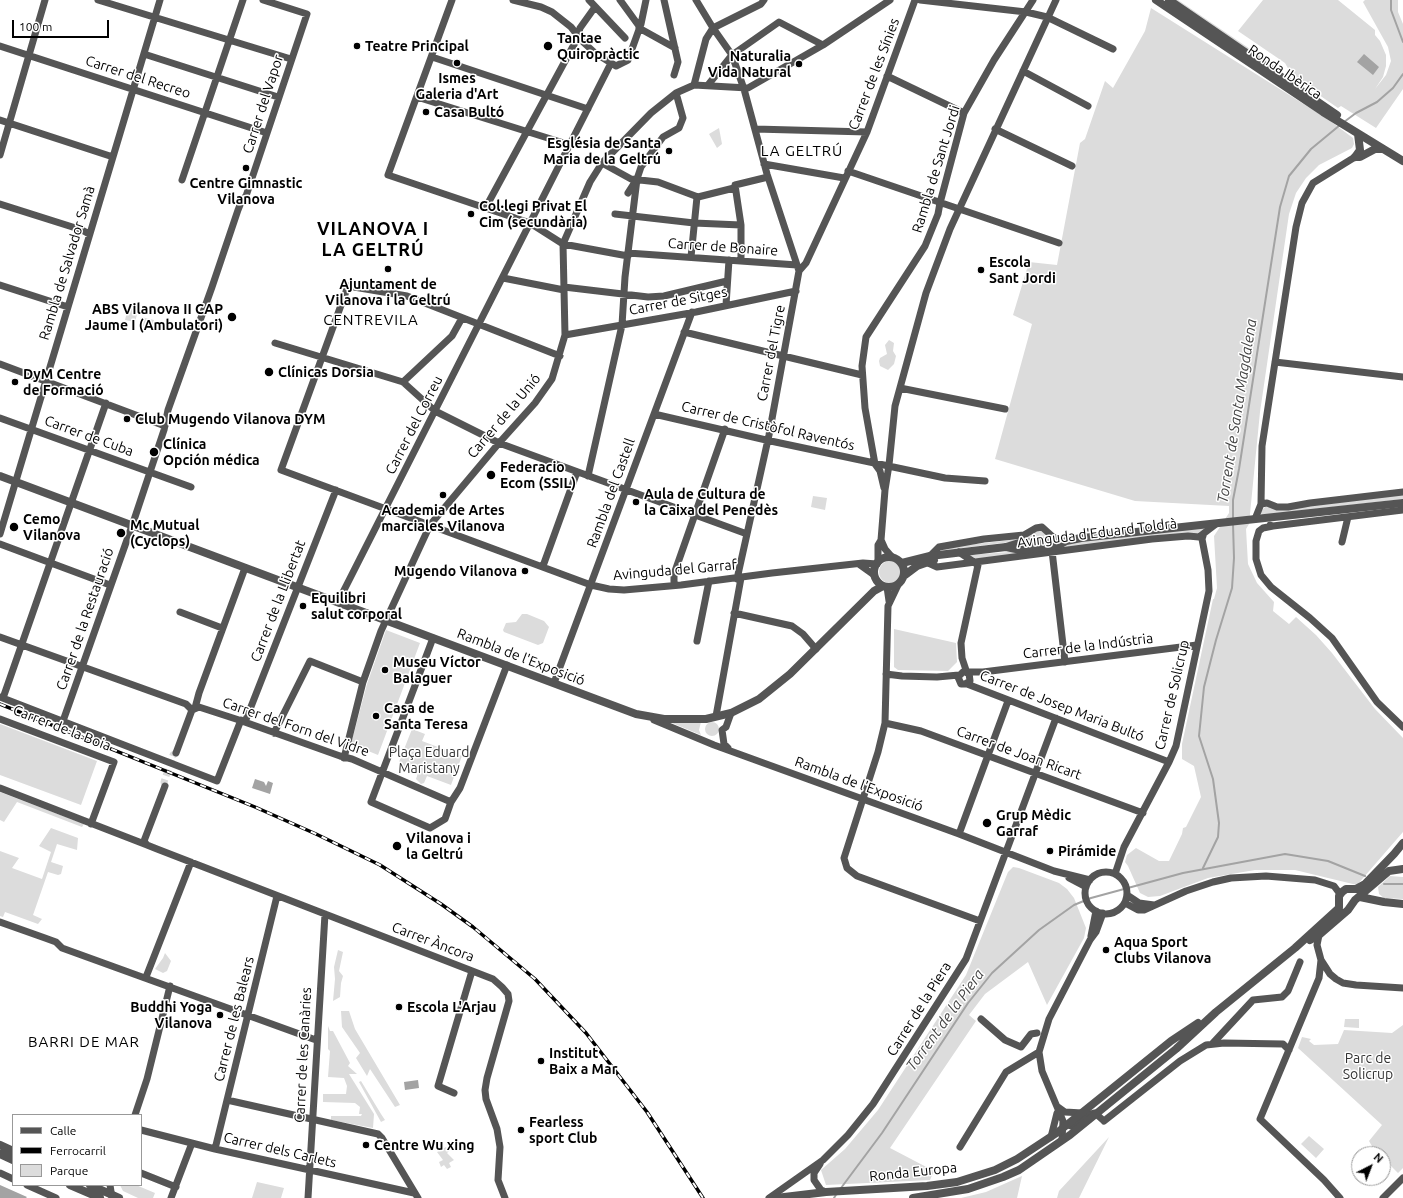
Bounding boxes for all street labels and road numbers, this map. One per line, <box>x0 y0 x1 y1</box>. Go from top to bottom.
street label: Carrer de les Sínies <box>845 16 903 132</box>
street label: Ronda Ibèrica <box>1245 41 1325 103</box>
street label: Carrer del Recreo <box>83 52 193 102</box>
street label: Carrer del Vapor <box>239 52 287 156</box>
street label: Rambla de Sant Jordi <box>909 103 963 235</box>
street label: Rambla de Salvador Samà <box>36 184 98 342</box>
street label: Carrer de Bonaire <box>667 235 779 259</box>
street label: Carrer de Sitges <box>627 283 729 319</box>
street label: Carrer del Tigre <box>753 303 789 403</box>
street label: Carrer de la Unió <box>464 370 544 462</box>
street label: Carrer del Correu <box>382 373 446 477</box>
street label: Carrer de Cristòfol Raventós <box>680 398 856 454</box>
street label: Carrer de Cuba <box>42 412 136 460</box>
street label: Rambla del Castell <box>583 436 639 550</box>
street label: Avinguda d'Eduard Toldrà <box>1016 515 1178 551</box>
street label: Carrer de la Llibertat <box>247 538 309 664</box>
street label: Carrer de la Restauració <box>53 546 117 692</box>
street label: Avinguda del Garraf <box>612 556 738 584</box>
street label: Rambla de l'Exposició <box>455 625 587 689</box>
street label: Carrer de la Indústria <box>1022 630 1154 662</box>
street label: Carrer de Solicrup <box>1151 638 1193 752</box>
street label: Carrer de Josep Maria Bultó <box>977 667 1147 745</box>
street label: Carrer del Forn del Vidre <box>220 694 372 760</box>
street label: Carrer de la Boia <box>11 702 113 754</box>
street label: Carrer de Joan Ricart <box>954 723 1084 783</box>
street label: Rambla de l'Exposició <box>792 753 926 815</box>
street label: Carrer Àncora <box>389 919 477 965</box>
street label: Carrer de les Balears <box>210 955 258 1083</box>
street label: Carrer de la Piera <box>883 959 955 1059</box>
street label: Carrer de les Canàries <box>291 987 315 1123</box>
street label: Carrer dels Carlets <box>222 1129 338 1171</box>
street label: Ronda Europa <box>868 1159 958 1185</box>

